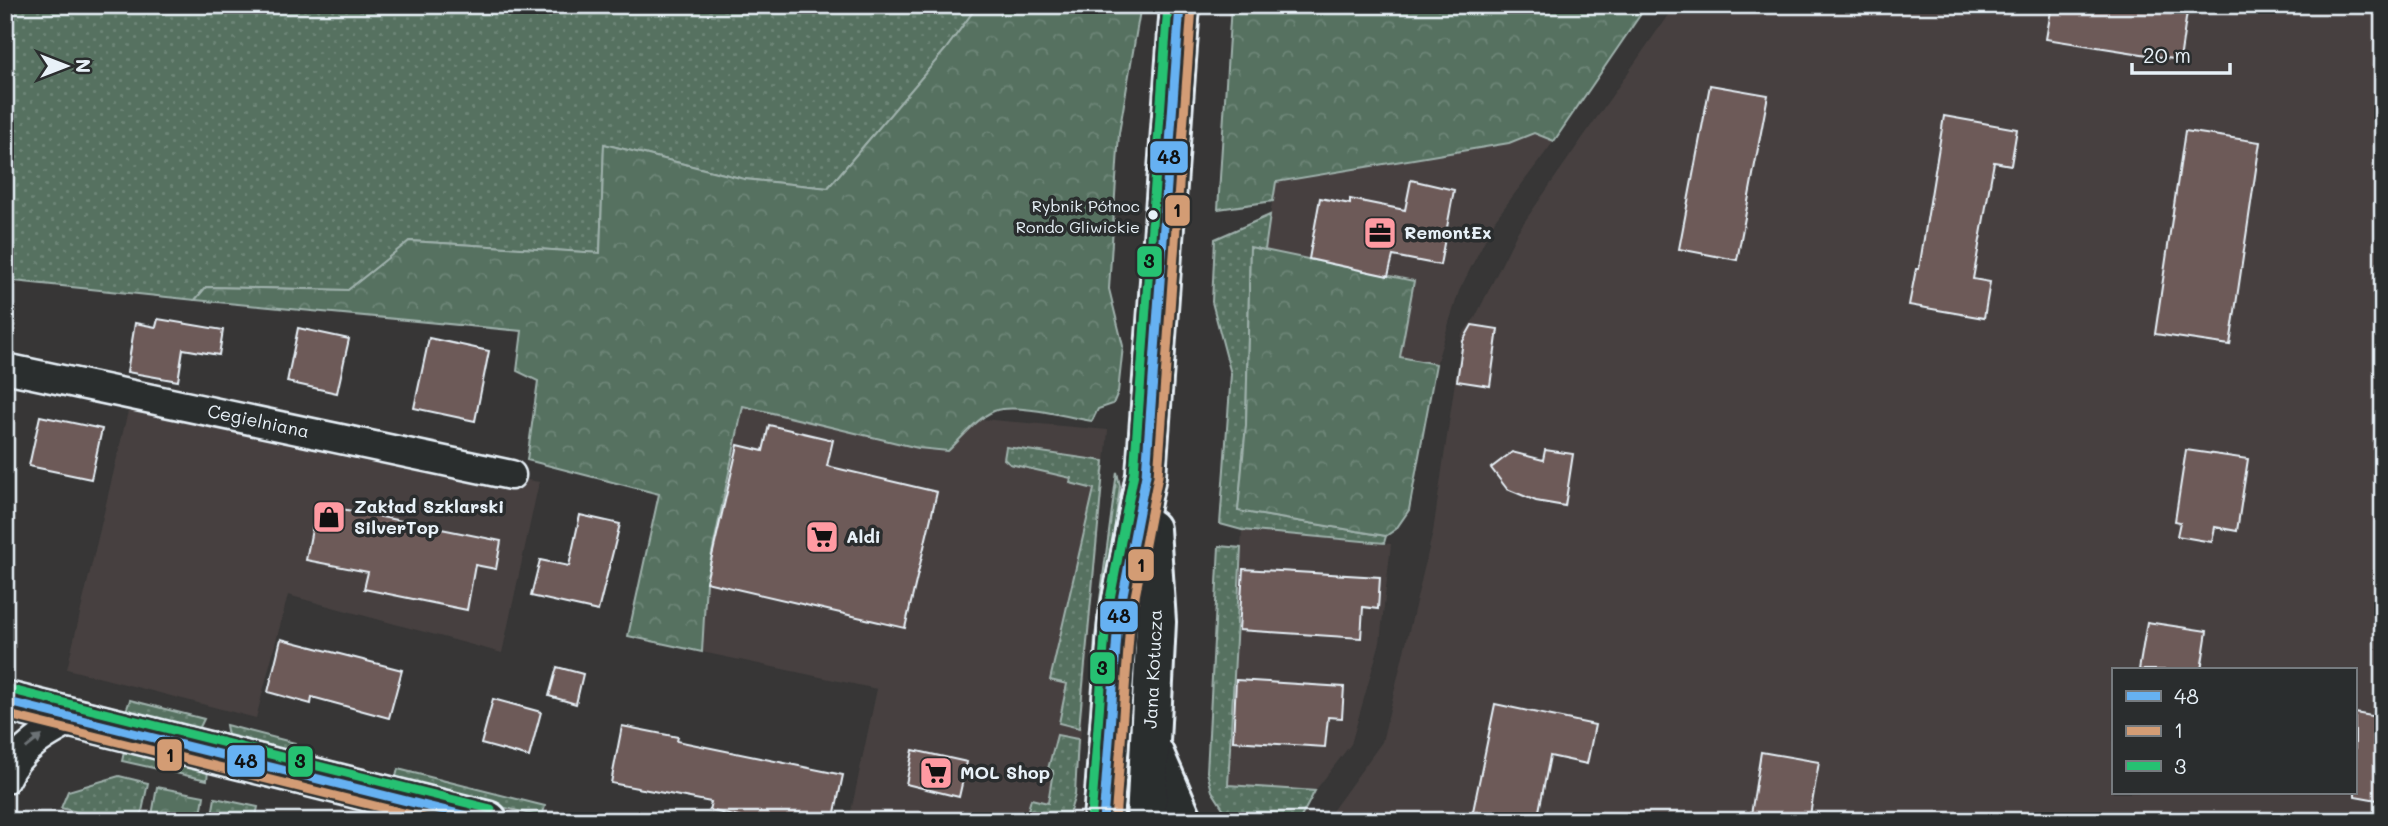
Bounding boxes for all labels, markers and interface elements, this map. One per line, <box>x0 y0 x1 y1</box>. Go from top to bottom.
north arrow <box>32 32 102 102</box>
scale bar <box>2132 32 2230 76</box>
text: 20 m <box>2143 41 2191 68</box>
text: N <box>71 59 96 73</box>
line badge: 48 <box>1149 140 1189 174</box>
text: 48 <box>1157 144 1181 169</box>
line badge: 1 <box>1164 194 1191 227</box>
place label: Rybnik Północ Rondo Gliwickie <box>1016 195 1140 237</box>
text: 1 <box>1173 197 1181 222</box>
marker: Rybnik Północ Rondo Gliwickie <box>1146 208 1160 222</box>
office icon: RemontEx <box>1361 214 1399 252</box>
place label: RemontEx <box>1404 220 1492 244</box>
line badge: 3 <box>1136 245 1163 278</box>
text: 3 <box>1143 248 1155 273</box>
street label: Cegielniana <box>205 398 312 443</box>
place label: Zakład Szklarski SilverTop <box>354 494 504 539</box>
shop icon: Zakład Szklarski SilverTop <box>310 498 348 536</box>
supermarket icon: Aldi <box>803 518 841 556</box>
place label: Aldi <box>846 524 881 548</box>
line badge: 1 <box>1127 548 1155 582</box>
text: 1 <box>1137 552 1145 577</box>
line badge: 48 <box>1099 600 1139 633</box>
text: 48 <box>1107 603 1131 628</box>
street label: Jana Kotucza <box>1138 609 1167 729</box>
line badge: 3 <box>1089 651 1116 685</box>
text: 3 <box>1096 655 1108 680</box>
legend <box>2112 668 2356 794</box>
text: 48 <box>2174 682 2199 709</box>
text: 1 <box>2174 716 2183 743</box>
one-way arrow <box>25 735 43 750</box>
line badge: 1 <box>156 738 183 772</box>
text: 1 <box>166 742 174 767</box>
line badge: 48 <box>226 744 266 778</box>
line badge: 3 <box>287 745 314 778</box>
text: 48 <box>234 748 258 773</box>
text: 3 <box>294 748 306 773</box>
text: 3 <box>2174 752 2186 779</box>
supermarket icon: MOL Shop <box>917 754 955 792</box>
place label: MOL Shop <box>960 760 1050 784</box>

